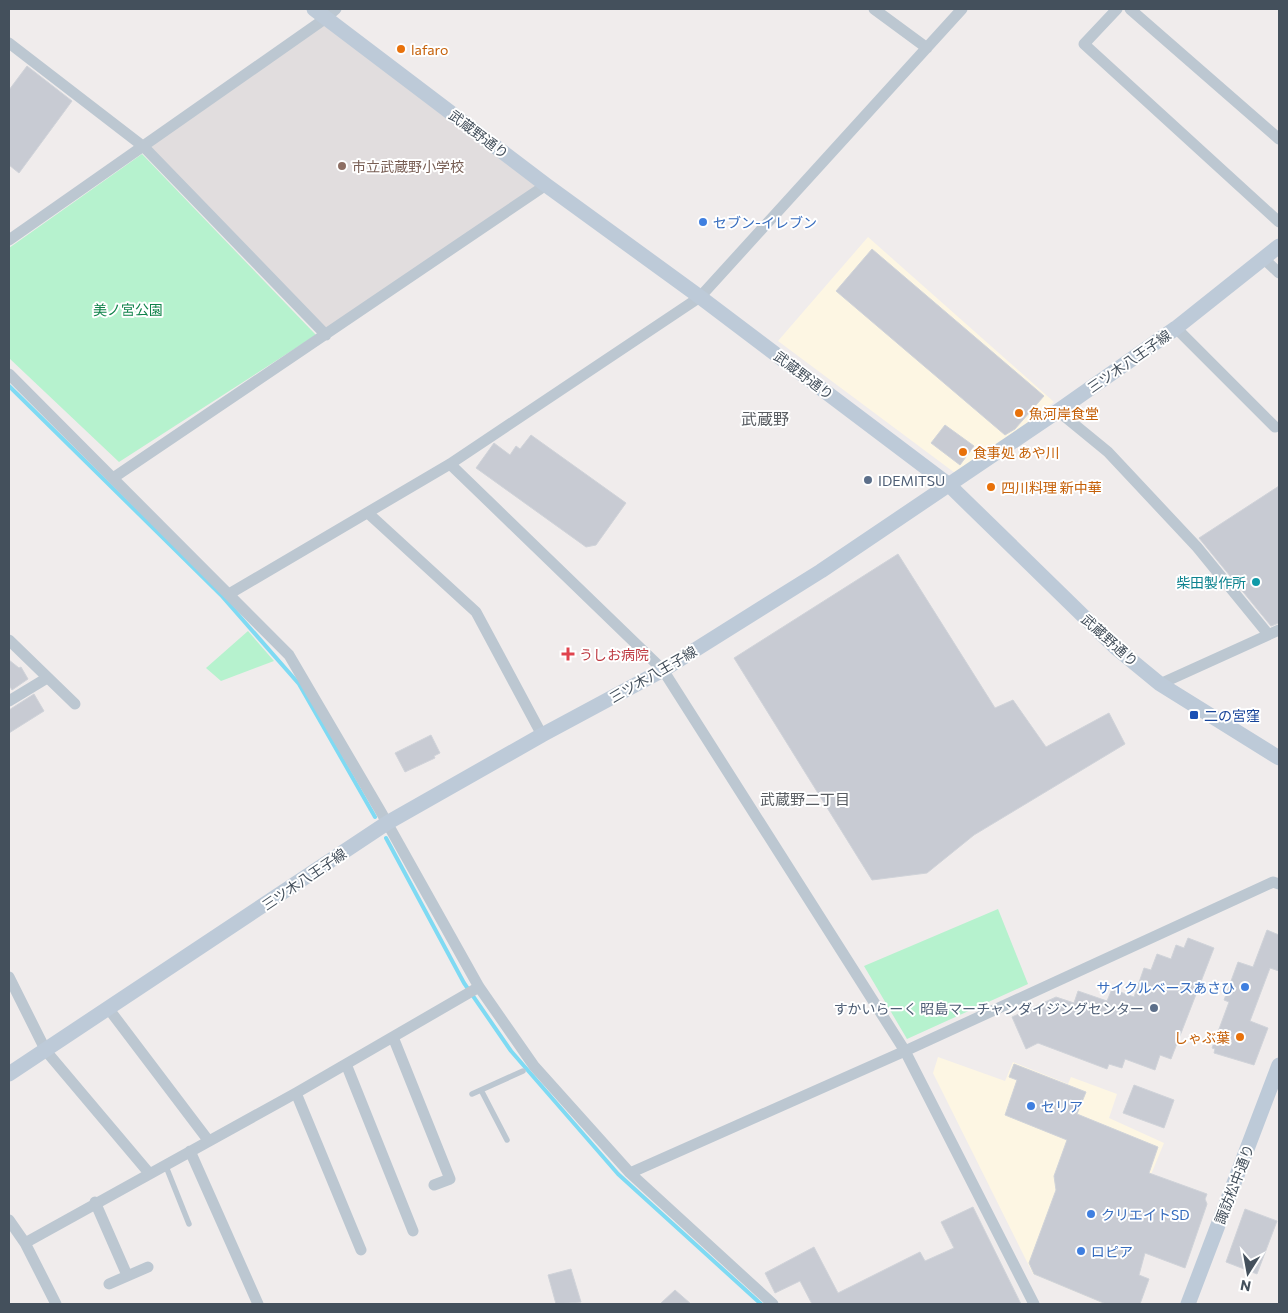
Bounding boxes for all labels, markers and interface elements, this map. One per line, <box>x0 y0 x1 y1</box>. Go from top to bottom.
place label: lafaro <box>411 41 448 58</box>
marker: lafaro <box>395 43 407 55</box>
street label: 武蔵野通り <box>446 106 512 162</box>
place label: 市立武蔵野小学校 <box>352 158 464 175</box>
marker: 市立武蔵野小学校 <box>336 160 348 172</box>
place label: セブン-イレブン <box>713 214 817 231</box>
marker: セブン-イレブン <box>697 216 709 228</box>
park label: 美ノ宮公園 <box>93 301 163 318</box>
street label: 三ツ木八王子線 <box>1084 326 1174 396</box>
street label: 武蔵野通り <box>771 347 837 403</box>
place label: 魚河岸食堂 <box>1029 405 1099 422</box>
marker: 魚河岸食堂 <box>1013 407 1025 419</box>
district label: 武蔵野 <box>741 409 789 428</box>
place label: 食事処 あや川 <box>973 444 1060 461</box>
marker: 食事処 あや川 <box>957 446 969 458</box>
place label: IDEMITSU <box>878 472 945 489</box>
marker: IDEMITSU <box>862 474 874 486</box>
place label: 四川料理 新中華 <box>1001 479 1102 496</box>
marker: 四川料理 新中華 <box>985 481 997 493</box>
place label: 柴田製作所 <box>1176 574 1246 591</box>
marker: 柴田製作所 <box>1250 576 1262 588</box>
street label: 武蔵野通り <box>1078 610 1142 670</box>
street label: 三ツ木八王子線 <box>606 642 700 706</box>
place label: うしお病院 <box>579 646 649 663</box>
marker: うしお病院 <box>561 647 575 661</box>
place label: 二の宮窪 <box>1204 707 1260 724</box>
marker: 二の宮窪 <box>1188 709 1200 721</box>
district label: 武蔵野二丁目 <box>760 790 850 808</box>
street label: 三ツ木八王子線 <box>259 845 349 913</box>
place label: サイクルベースあさひ <box>1096 979 1235 996</box>
marker: サイクルベースあさひ <box>1239 981 1251 993</box>
place label: すかいらーく 昭島マーチャンダイジングセンター <box>833 1000 1144 1017</box>
marker: すかいらーく 昭島マーチャンダイジングセンター <box>1148 1002 1160 1014</box>
place label: しゃぶ葉 <box>1174 1029 1230 1046</box>
marker: しゃぶ葉 <box>1234 1031 1246 1043</box>
place label: セリア <box>1041 1098 1083 1115</box>
marker: セリア <box>1025 1100 1037 1112</box>
street label: 諏訪松中通り <box>1211 1142 1257 1226</box>
place label: クリエイトSD <box>1101 1206 1190 1223</box>
marker: クリエイトSD <box>1085 1208 1097 1220</box>
place label: ロピア <box>1091 1243 1133 1260</box>
marker: ロピア <box>1075 1245 1087 1257</box>
north arrow <box>1223 1248 1273 1298</box>
text: N <box>1239 1277 1252 1296</box>

